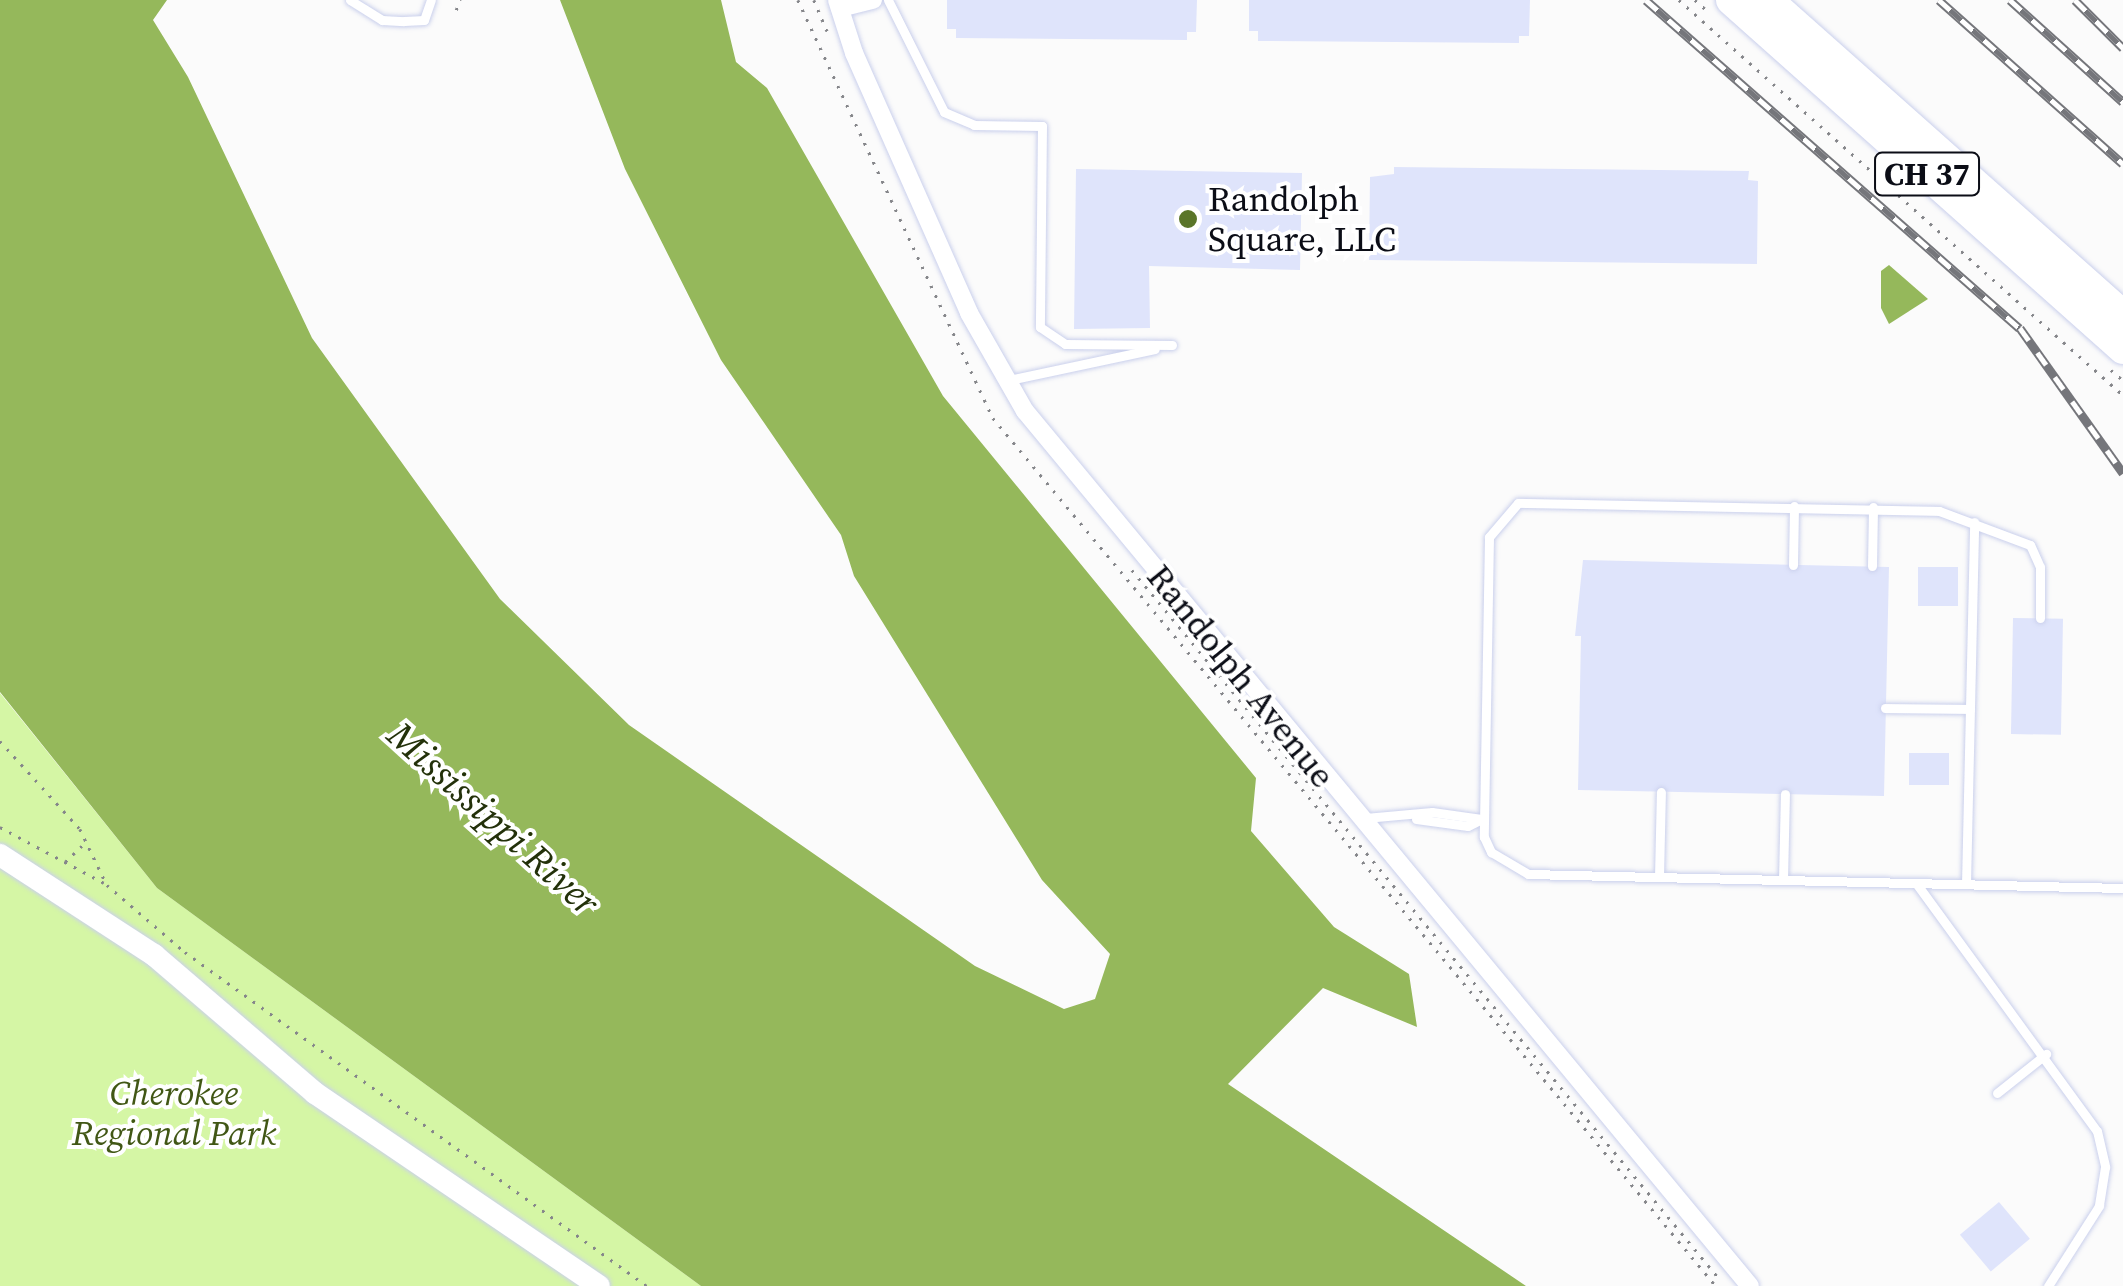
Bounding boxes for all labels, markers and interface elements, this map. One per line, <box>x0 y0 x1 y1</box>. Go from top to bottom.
road number: CH 37 <box>1872 147 1982 201</box>
place label: Randolph Square, LLC <box>1208 178 1396 260</box>
marker: Randolph Square, LLC <box>1177 208 1199 230</box>
street label: Randolph Avenue <box>1138 556 1344 796</box>
water label: Mississippi River <box>378 712 608 926</box>
park label: Cherokee Regional Park <box>72 1072 276 1154</box>

